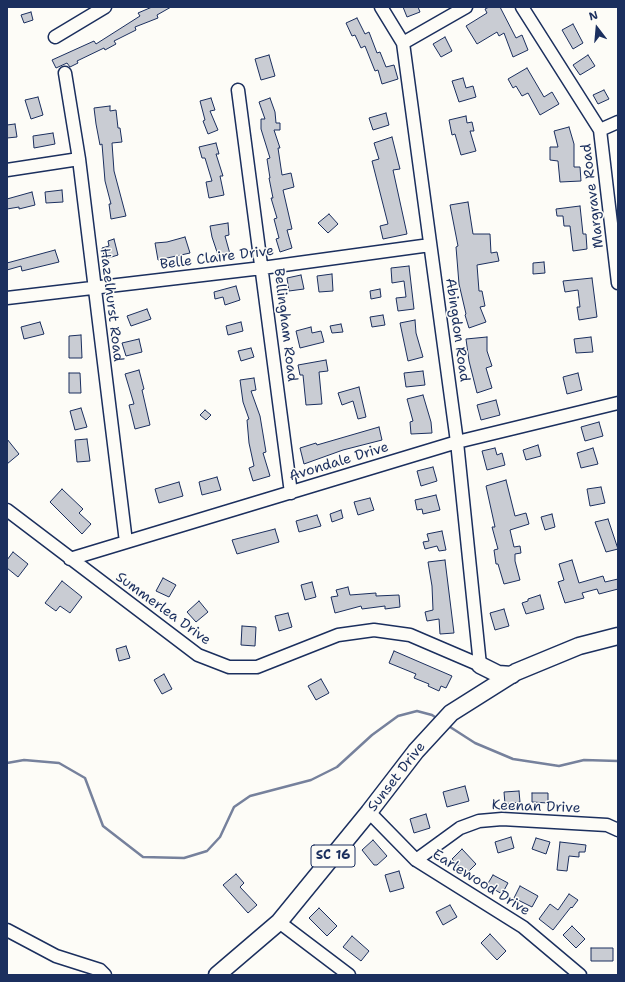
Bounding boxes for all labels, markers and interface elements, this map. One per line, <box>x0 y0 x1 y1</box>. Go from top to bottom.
north arrow <box>577 8 617 48</box>
text: N <box>587 8 600 24</box>
street label: Margrave Road <box>578 143 608 249</box>
street label: Belle Claire Drive <box>159 243 275 273</box>
street label: Hazelhurst Road <box>96 247 126 363</box>
street label: Bellingham Road <box>270 267 300 383</box>
street label: Abingdon Road <box>441 277 473 383</box>
street label: Avondale Drive <box>287 439 391 485</box>
street label: Summerlea Drive <box>112 569 214 649</box>
street label: Sunset Drive <box>365 739 429 815</box>
street label: Keenan Drive <box>491 797 581 817</box>
road number: SC 16 <box>311 845 355 867</box>
street label: Earlewood Drive <box>429 846 533 920</box>

